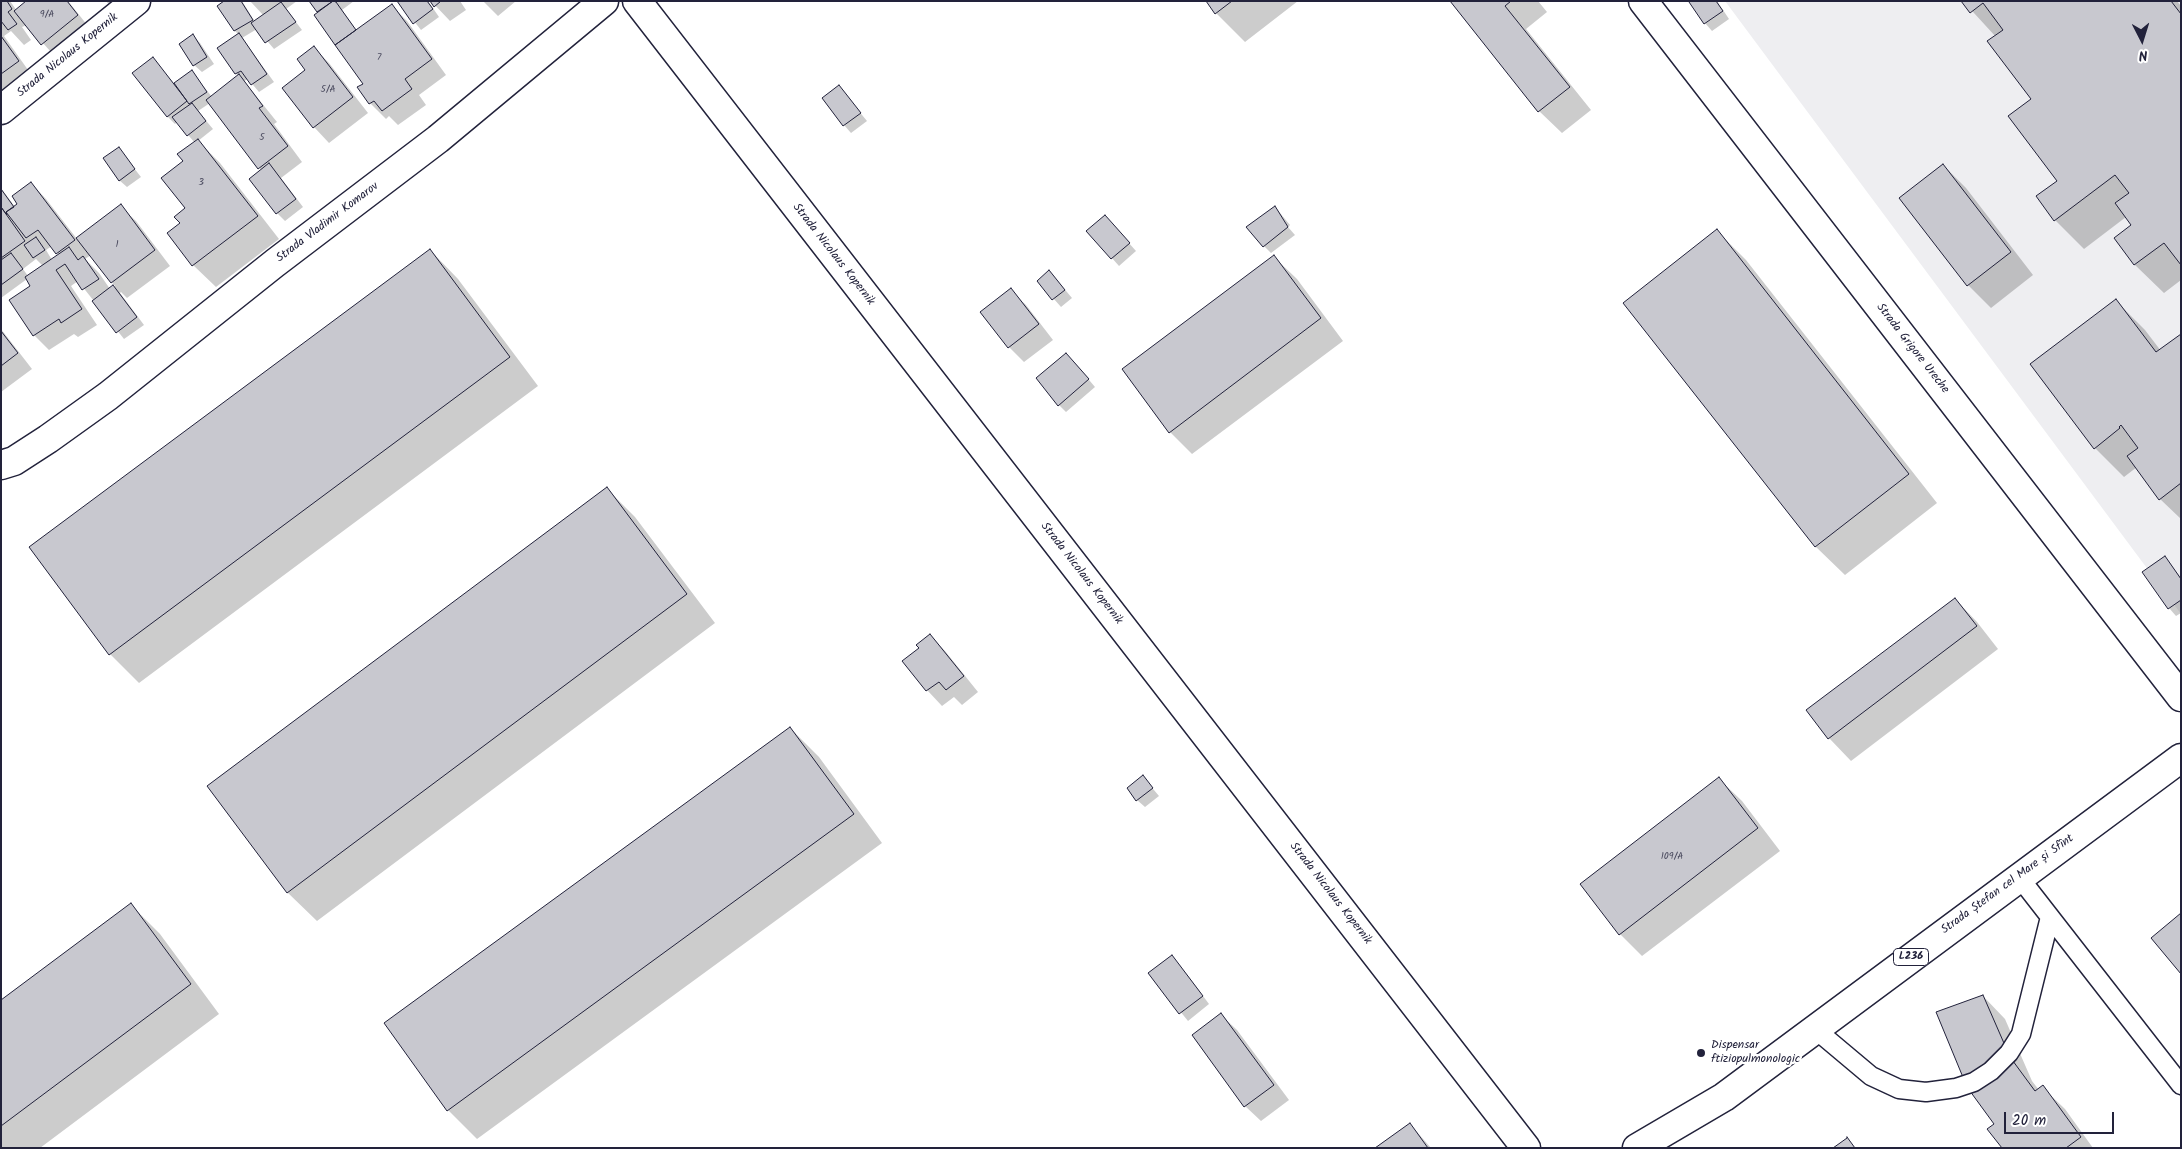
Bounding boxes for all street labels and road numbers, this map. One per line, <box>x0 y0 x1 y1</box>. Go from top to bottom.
street label: Strada Nicolaus Kopernik <box>15 11 121 101</box>
street label: Strada Vladimir Komarov <box>274 180 382 266</box>
street label: Strada Nicolaus Kopernik <box>789 201 877 309</box>
street label: Strada Grigore Ureche <box>1872 301 1952 397</box>
street label: Strada Nicolaus Kopernik <box>1037 520 1125 628</box>
street label: Strada Ștefan cel Mare și Sfînt <box>1939 832 2077 938</box>
street label: Strada Nicolaus Kopernik <box>1286 840 1374 948</box>
road number: L236 <box>1894 949 1928 966</box>

